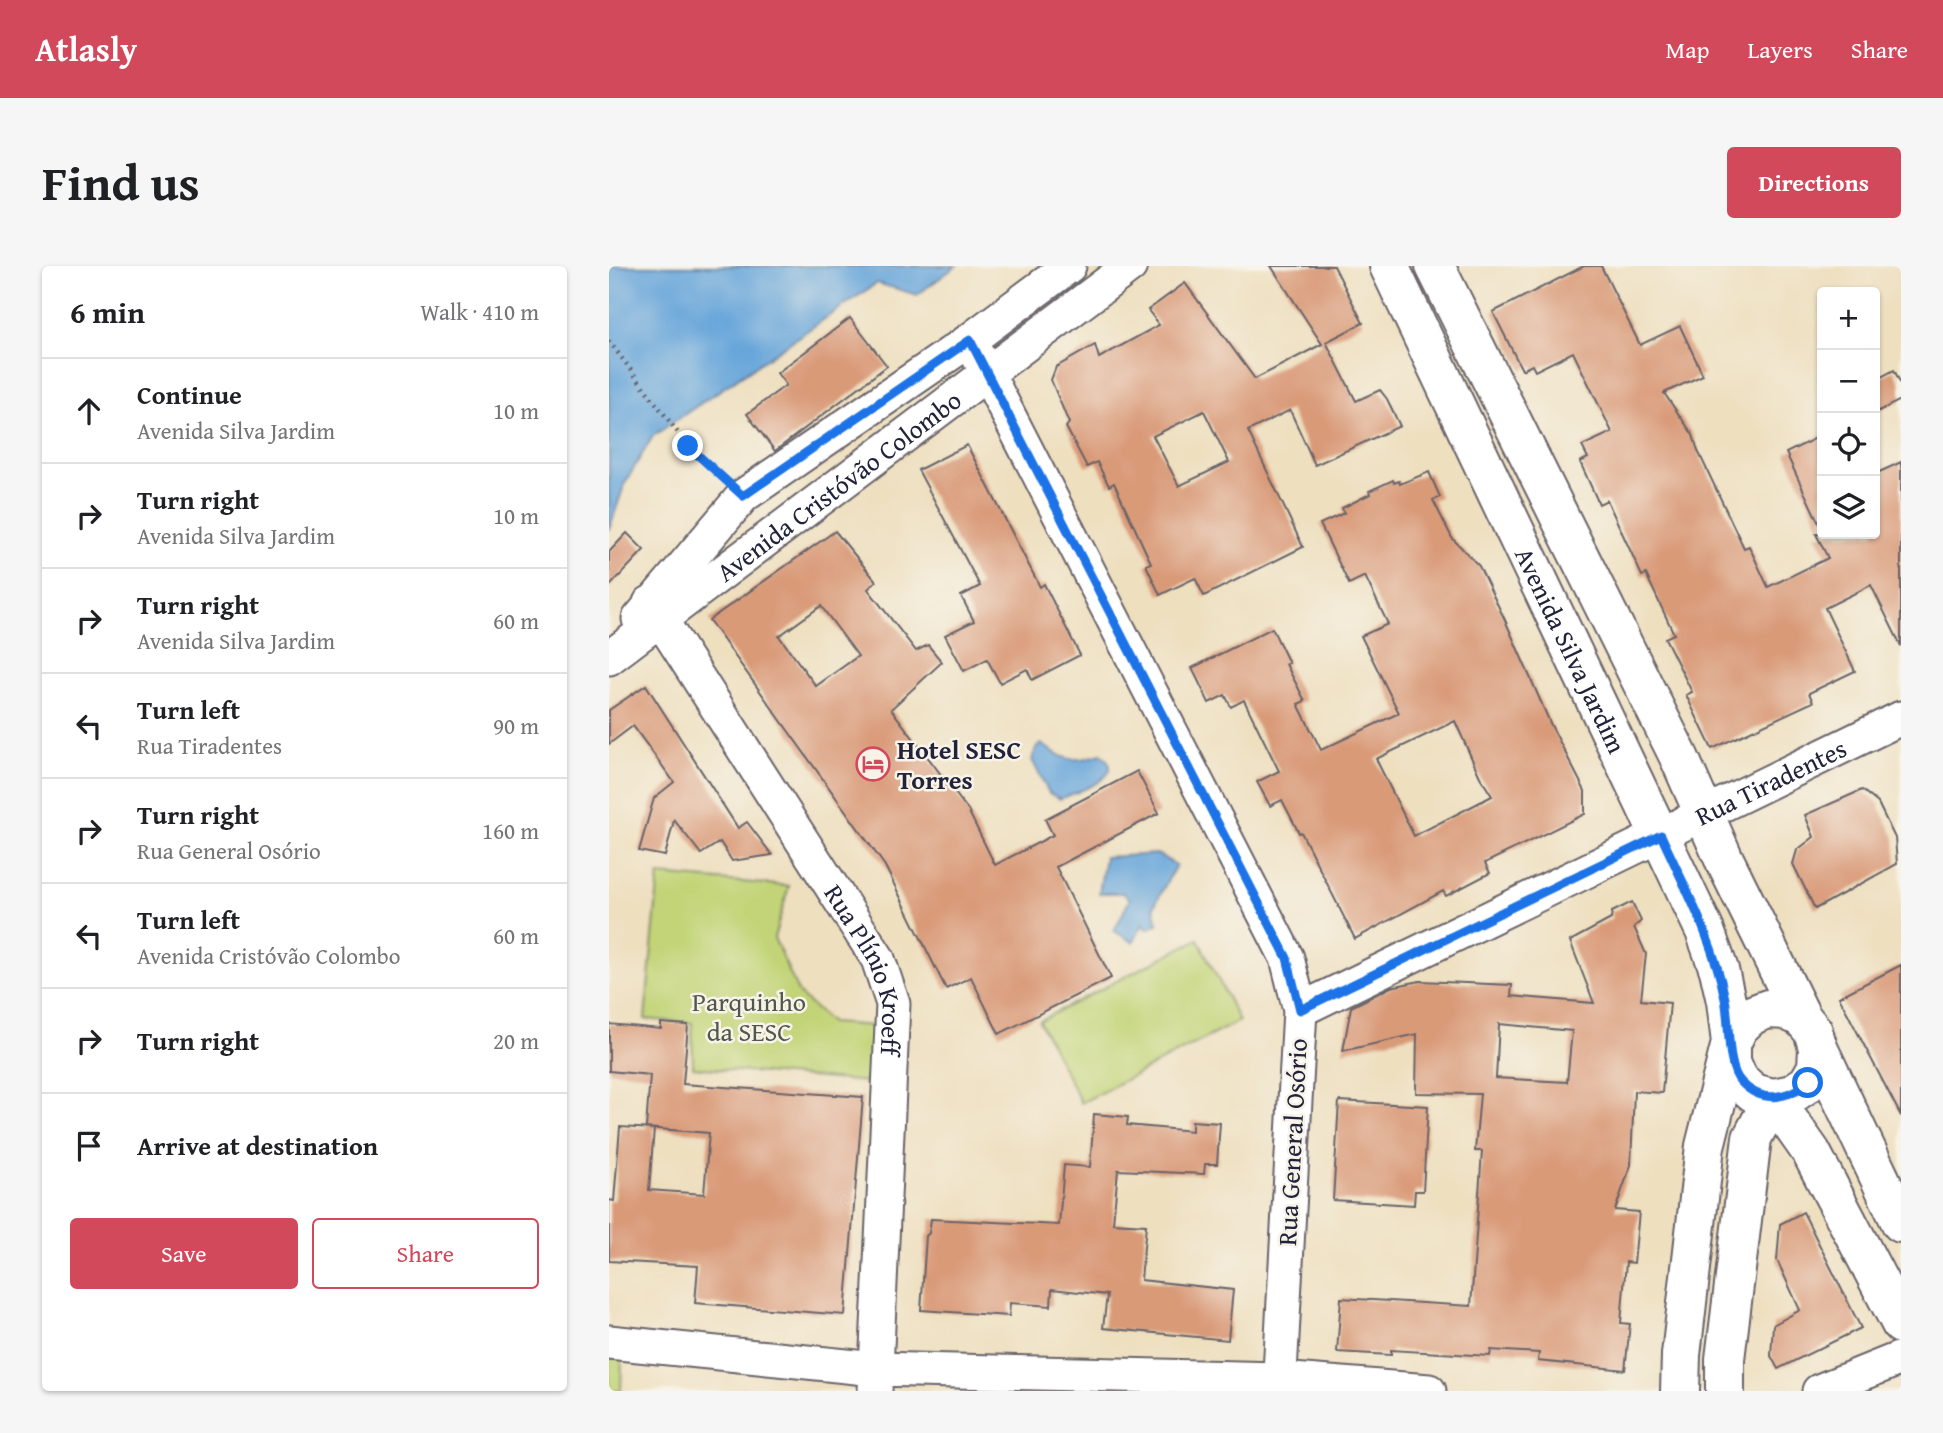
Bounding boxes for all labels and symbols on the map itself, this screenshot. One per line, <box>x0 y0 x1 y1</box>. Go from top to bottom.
street label: Avenida Cristóvão Colombo <box>707 380 969 591</box>
route end <box>672 430 703 461</box>
street label: Avenida Silva Jardim <box>1506 540 1637 759</box>
street label: Rua Tiradentes <box>1688 728 1853 835</box>
place label: Hotel SESC Torres <box>897 730 1021 799</box>
hotel icon: Hotel SESC Torres <box>854 745 892 783</box>
street label: Rua Plínio Kroeff <box>815 876 913 1059</box>
park label: Parquinho da SESC <box>692 982 806 1051</box>
street label: Rua General Osório <box>1267 1037 1317 1247</box>
route start <box>1792 1067 1823 1098</box>

